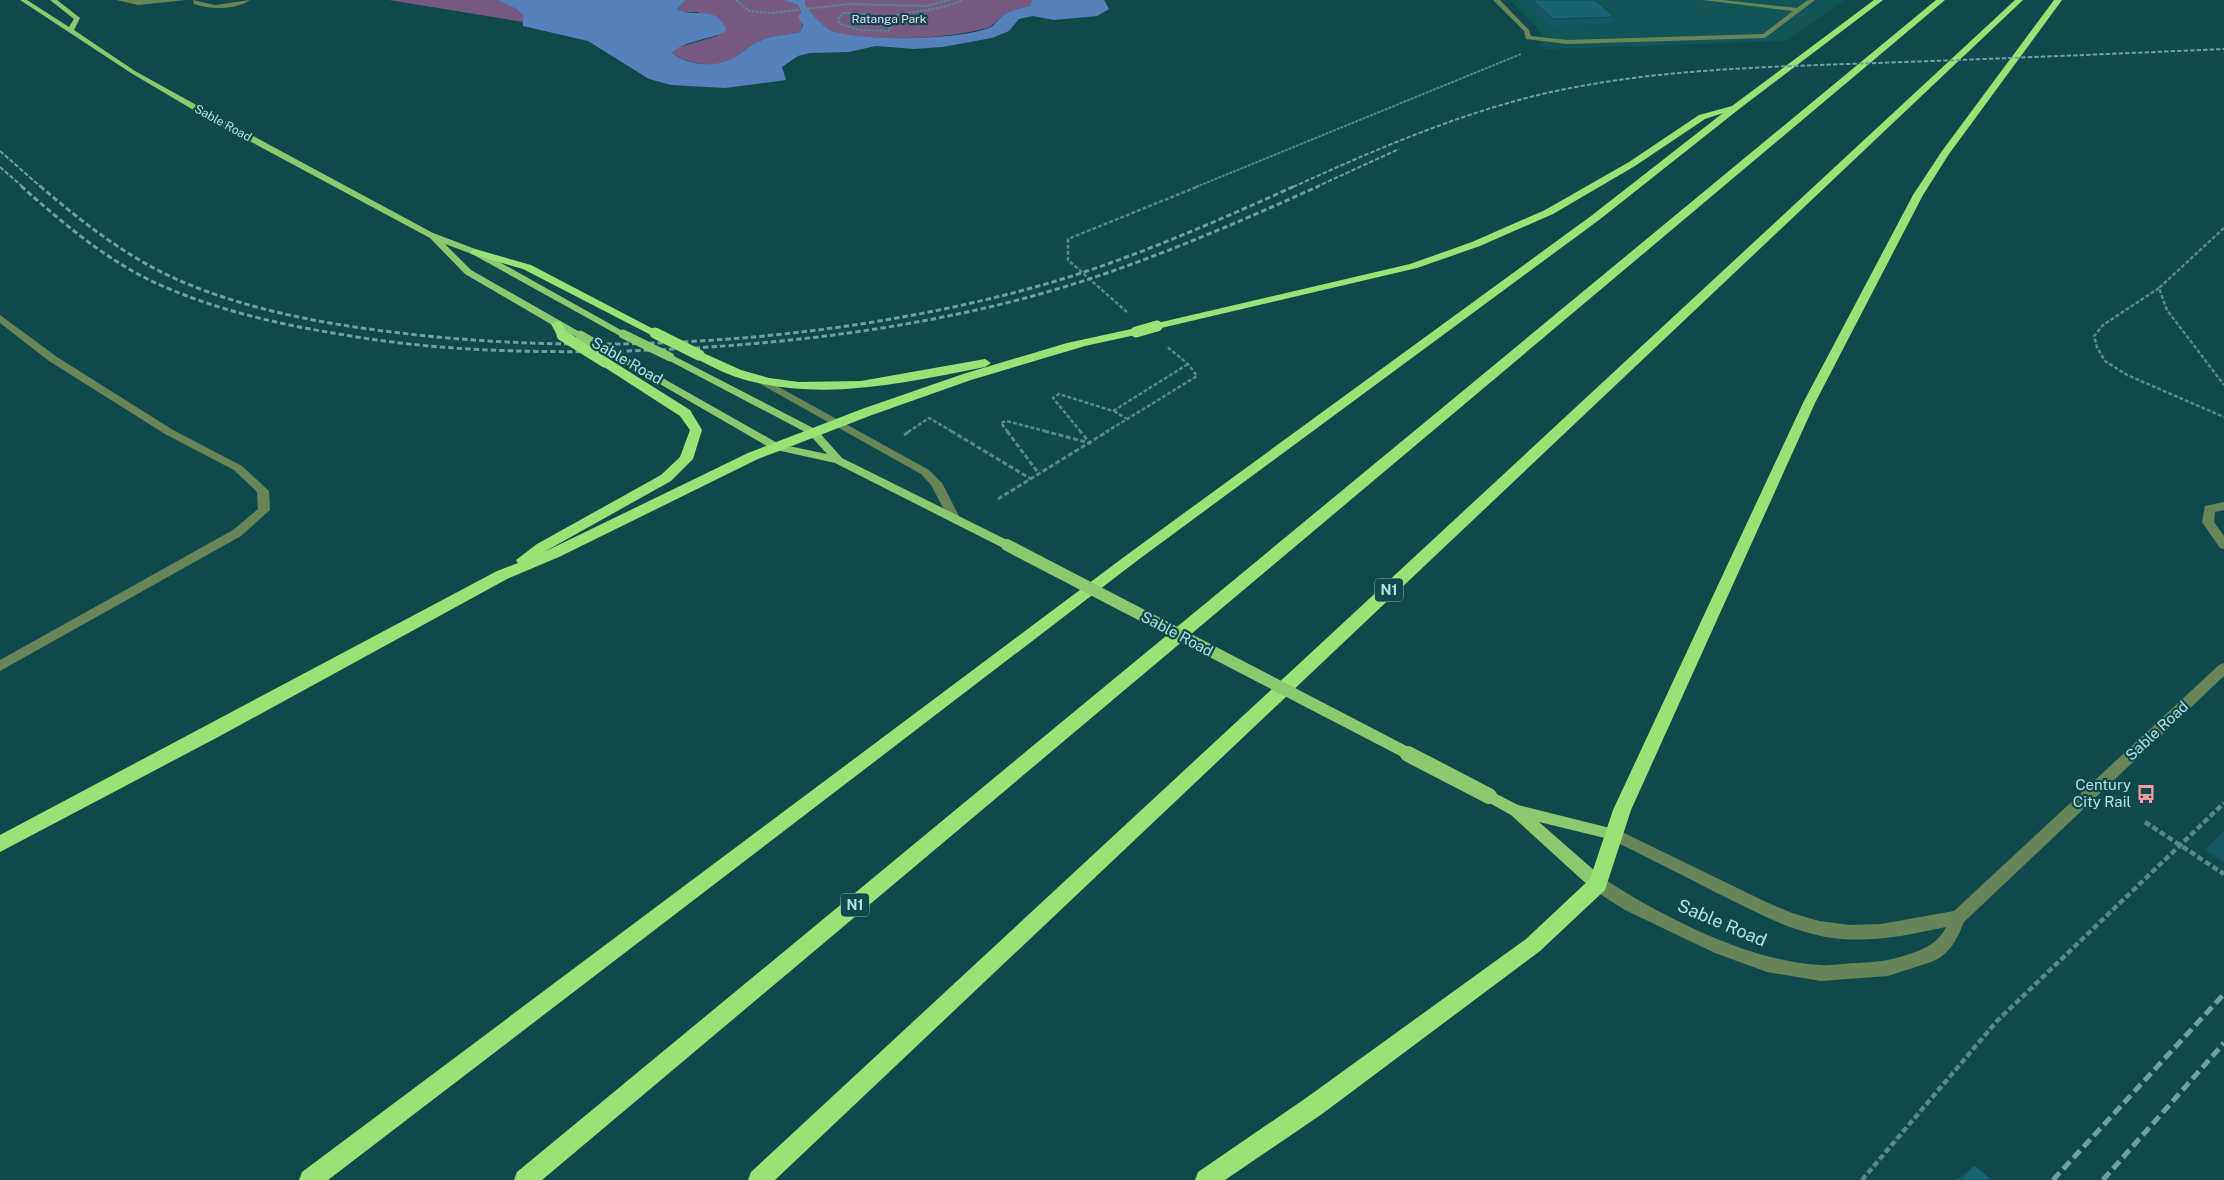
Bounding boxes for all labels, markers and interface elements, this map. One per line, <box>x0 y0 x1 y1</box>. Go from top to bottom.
park label: Ratanga Park <box>852 12 927 26</box>
street label: Sable Road <box>192 102 254 144</box>
street label: Sable Road <box>589 333 666 388</box>
road number: N1 <box>1375 578 1403 602</box>
street label: Sable Road <box>1138 608 1216 660</box>
street label: Sable Road <box>2122 697 2191 764</box>
place label: Century City Rail <box>2073 776 2131 810</box>
bus stop icon: Century City Rail <box>2135 783 2157 805</box>
road number: N1 <box>841 894 869 916</box>
street label: Sable Road <box>1674 894 1770 951</box>

